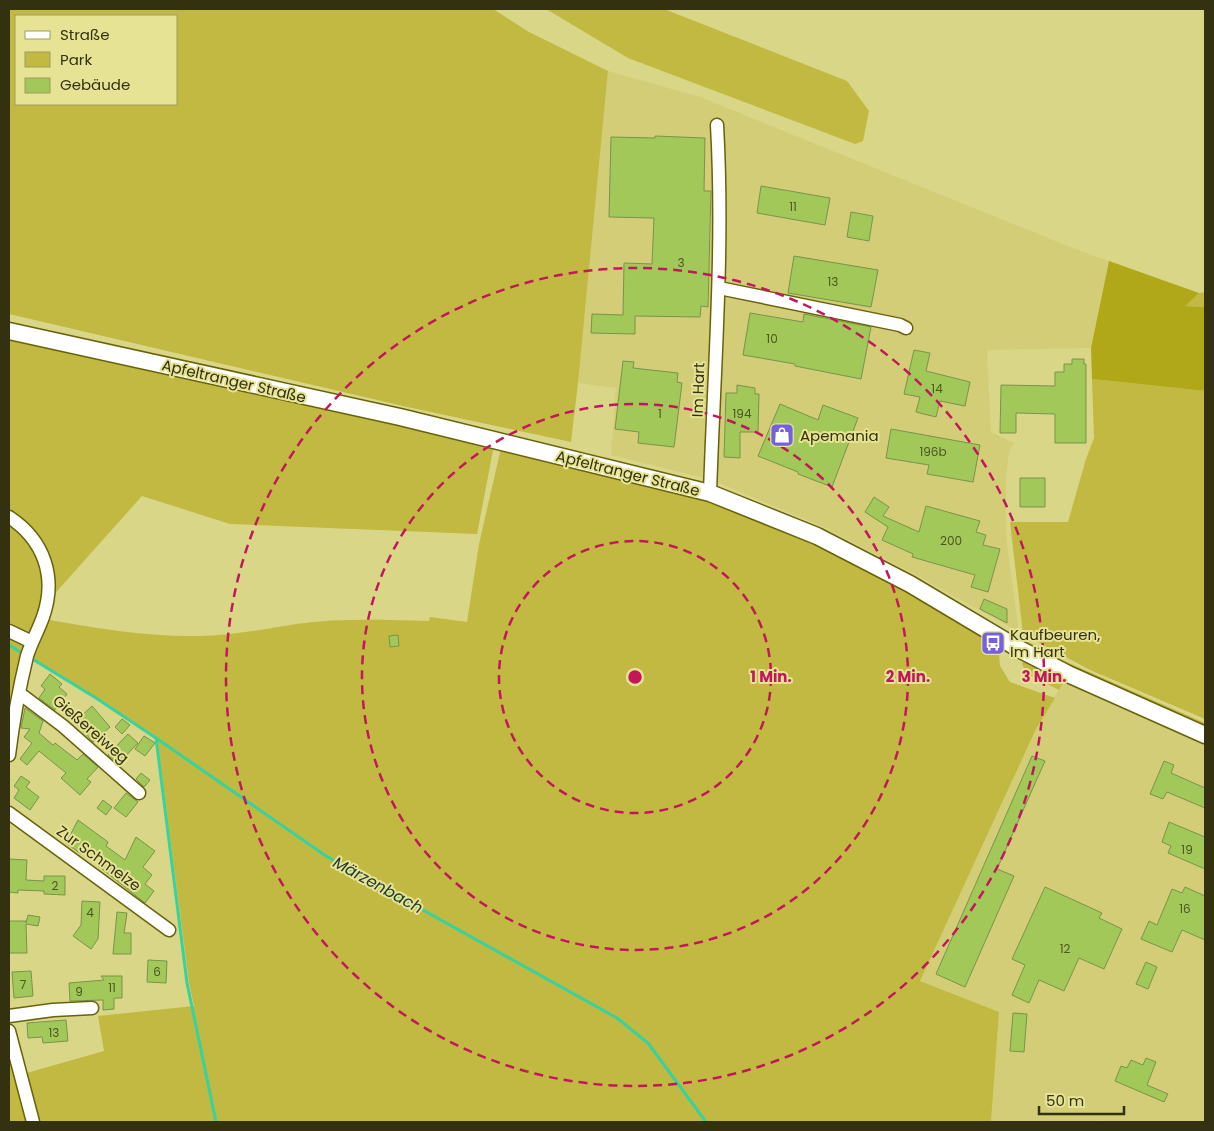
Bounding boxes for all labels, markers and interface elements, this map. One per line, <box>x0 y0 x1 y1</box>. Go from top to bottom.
legend <box>15 15 178 105</box>
text: Straße <box>60 24 110 45</box>
text: Park <box>60 49 92 70</box>
text: Gebäude <box>60 74 130 95</box>
house number: 11 <box>789 198 797 215</box>
house number: 3 <box>677 254 685 271</box>
house number: 13 <box>828 273 838 290</box>
house number: 10 <box>766 330 778 347</box>
street label: Apfeltranger Straße <box>160 354 308 408</box>
street label: Im Hart <box>687 362 709 418</box>
house number: 14 <box>931 380 943 397</box>
house number: 1 <box>658 405 662 422</box>
house number: 194 <box>733 405 752 422</box>
shop icon: Apemania <box>769 422 795 448</box>
place label: Apemania <box>800 425 879 446</box>
house number: 196b <box>919 443 947 460</box>
street label: Apfeltranger Straße <box>554 445 702 501</box>
house number: 200 <box>940 532 962 549</box>
place label: Kaufbeuren, Im Hart <box>1010 624 1100 662</box>
bus stop icon: Kaufbeuren, Im Hart <box>980 630 1006 656</box>
text: 1 Min. <box>750 666 792 687</box>
text: 2 Min. <box>886 666 930 687</box>
text: 3 Min. <box>1022 666 1066 687</box>
centre of rings <box>626 668 644 686</box>
street label: Gießereiweg <box>48 690 134 768</box>
street label: Zur Schmelze <box>53 820 145 896</box>
house number: 19 <box>1181 841 1193 858</box>
water label: Märzenbach <box>329 851 427 919</box>
house number: 2 <box>52 877 59 894</box>
house number: 16 <box>1179 900 1191 917</box>
house number: 4 <box>86 904 94 921</box>
house number: 12 <box>1060 940 1070 957</box>
house number: 6 <box>153 963 161 980</box>
house number: 7 <box>20 976 27 993</box>
house number: 11 <box>108 979 116 996</box>
house number: 9 <box>75 983 83 1000</box>
house number: 13 <box>49 1024 59 1041</box>
scale bar <box>1039 1084 1124 1116</box>
text: 50 m <box>1046 1090 1084 1111</box>

